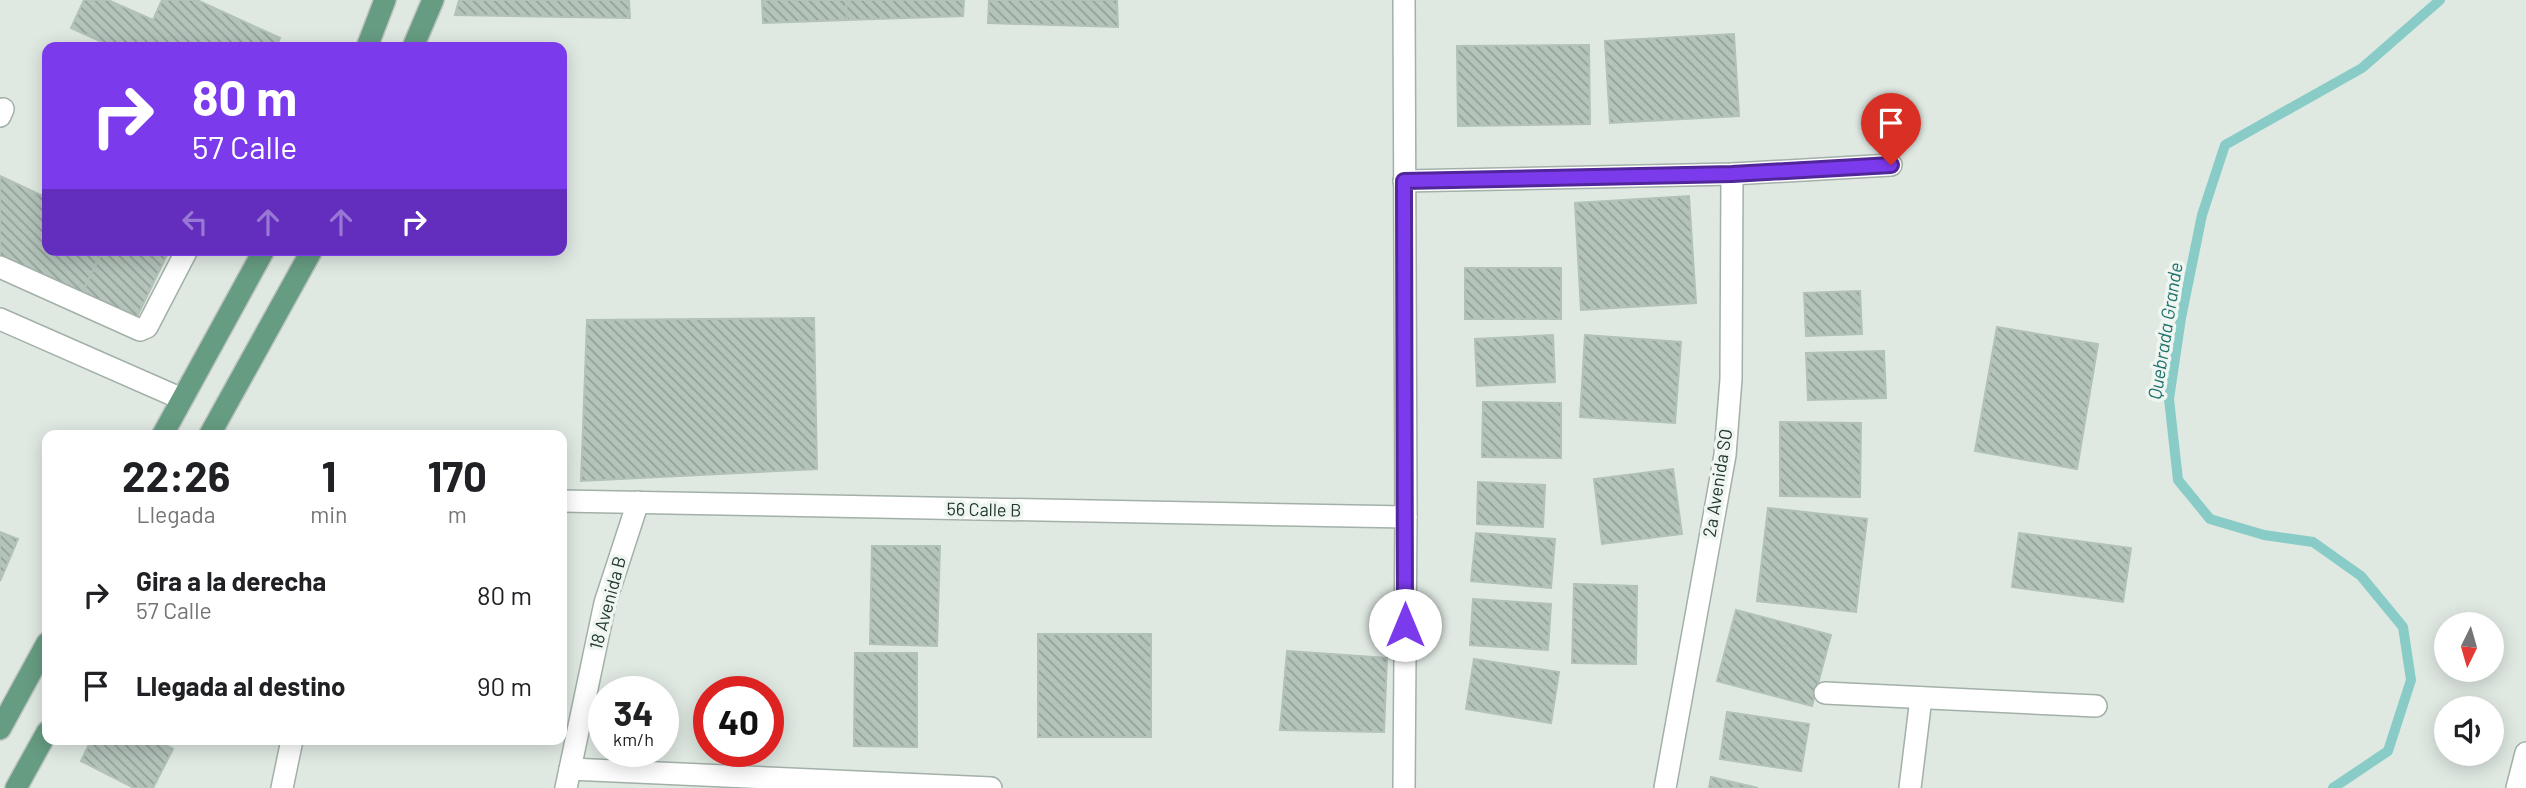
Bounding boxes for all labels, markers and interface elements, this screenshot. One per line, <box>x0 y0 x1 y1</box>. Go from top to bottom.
text: 80 m <box>192 67 297 126</box>
icon: right <box>77 70 168 161</box>
pin <box>1861 93 1921 165</box>
icon: arrive <box>1872 104 1910 142</box>
text: 57 Calle <box>192 127 297 165</box>
icon: left <box>176 203 214 241</box>
icon: ahead <box>249 203 287 241</box>
icon: ahead <box>322 203 360 241</box>
icon: right <box>395 203 433 241</box>
water label: Quebrada Grande <box>2142 261 2187 401</box>
street label: 2a Avenida SO <box>1698 427 1736 539</box>
text: 22:26 <box>122 450 230 500</box>
text: 1 <box>321 450 336 500</box>
text: 170 <box>427 450 487 500</box>
street label: 56 Calle B <box>946 497 1022 521</box>
text: Llegada <box>137 500 216 528</box>
text: min <box>310 500 348 528</box>
text: m <box>448 500 467 528</box>
street label: 18 Avenida B <box>584 554 630 652</box>
text: Gira a la derecha <box>136 565 326 596</box>
icon: right <box>77 576 115 614</box>
text: 80 m <box>477 579 532 610</box>
position arrow <box>1368 588 1442 662</box>
text: 57 Calle <box>136 596 212 624</box>
north arrow <box>2434 612 2504 682</box>
map controls <box>2434 612 2504 766</box>
icon: arrive <box>77 667 115 705</box>
text: Llegada al destino <box>136 670 345 701</box>
text: 90 m <box>477 670 532 701</box>
speed limit sign: 40 <box>693 676 784 767</box>
text: 34 <box>613 691 654 733</box>
button: sound <box>2434 696 2504 766</box>
text: km/h <box>613 728 654 750</box>

